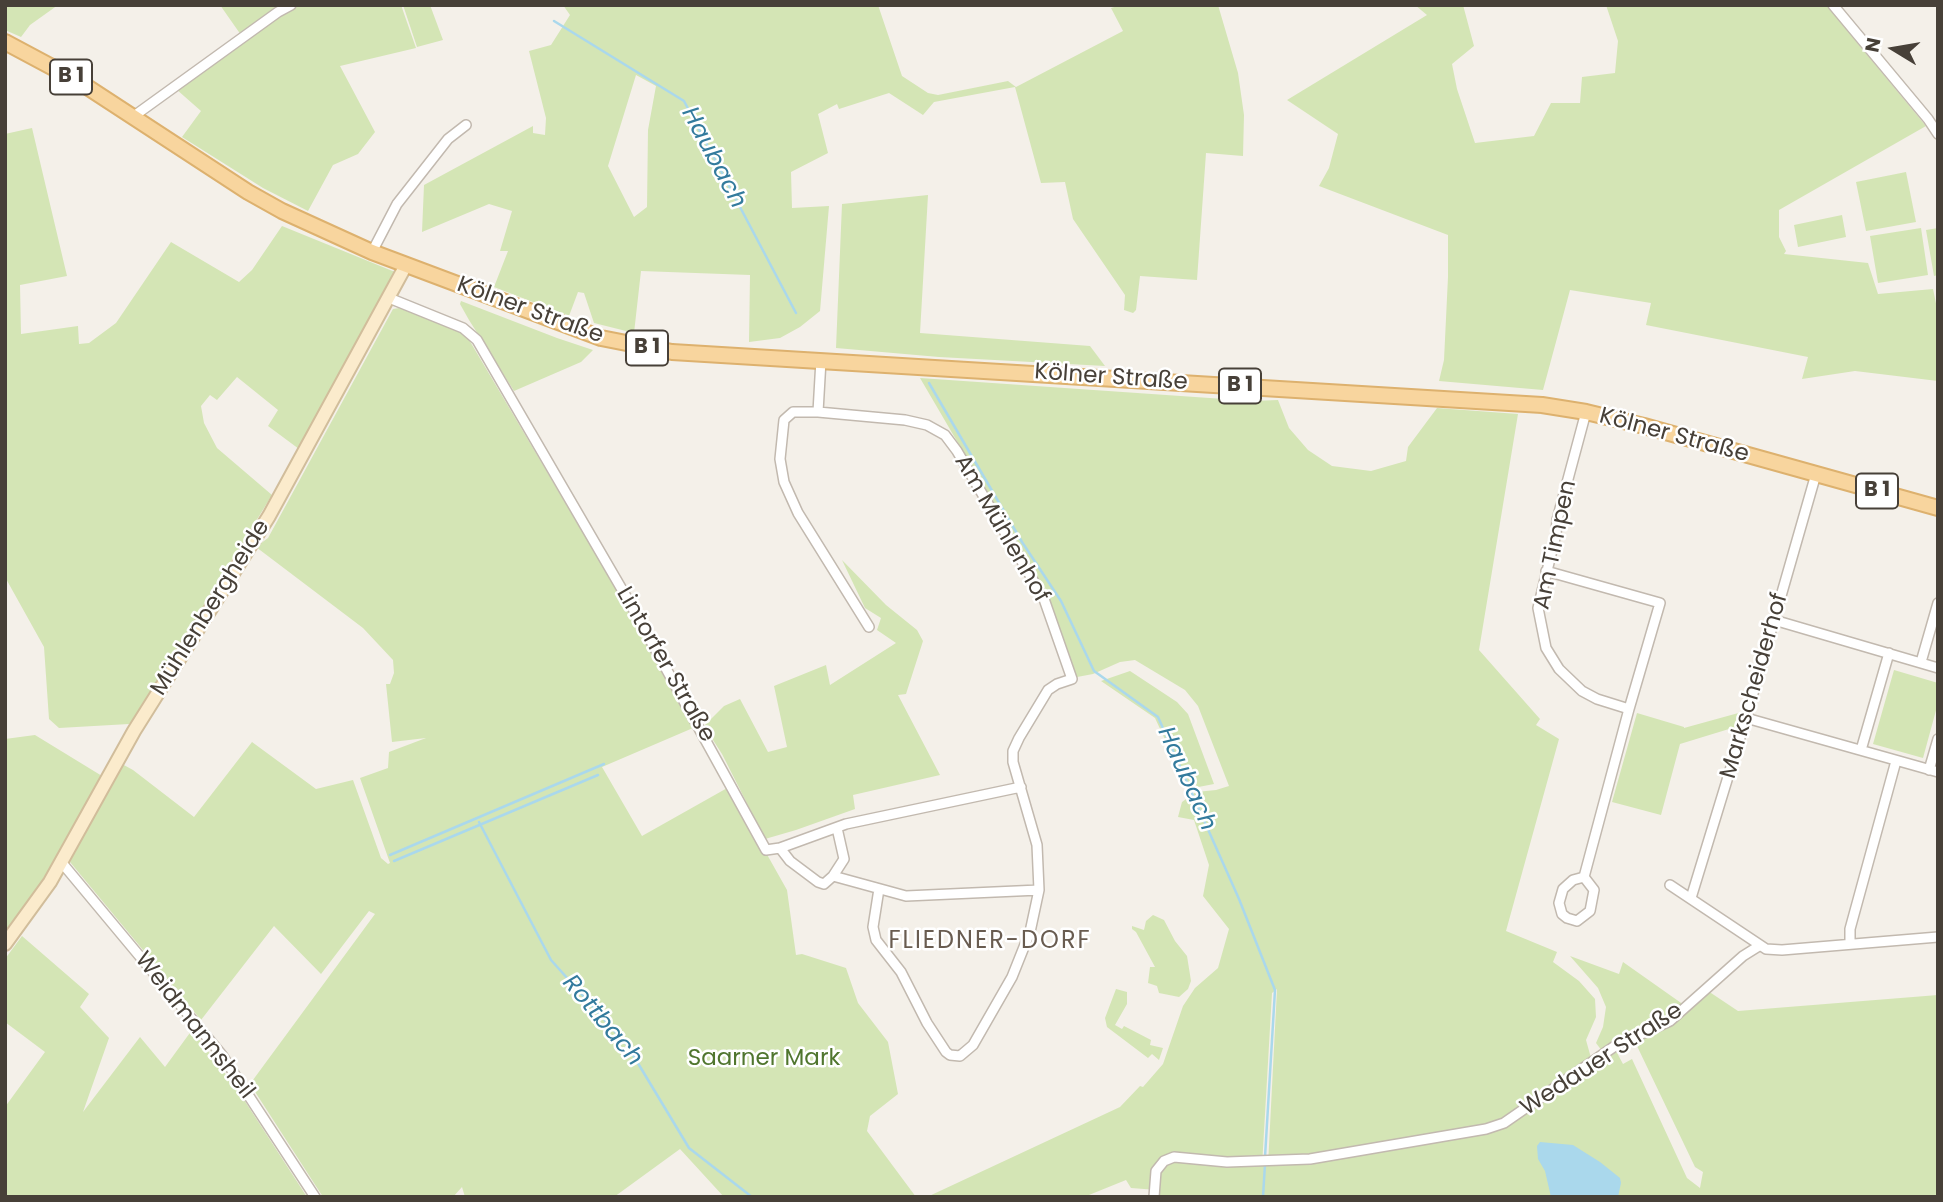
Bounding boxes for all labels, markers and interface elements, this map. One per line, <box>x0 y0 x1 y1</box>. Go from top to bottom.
north arrow <box>1859 14 1929 84</box>
text: N <box>1858 35 1888 54</box>
road number: B 1 <box>50 60 92 94</box>
water label: Haubach <box>674 102 752 214</box>
street label: Kölner Straße <box>453 272 607 350</box>
road number: B 1 <box>626 330 668 366</box>
street label: Kölner Straße <box>1033 359 1189 397</box>
road number: B 1 <box>1219 368 1261 404</box>
street label: Kölner Straße <box>1596 403 1752 469</box>
street label: Am Mühlenhof <box>947 450 1055 608</box>
road number: B 1 <box>1856 474 1898 508</box>
street label: Am Timpen <box>1529 478 1583 612</box>
street label: Mühlenbergheide <box>146 515 276 701</box>
street label: Lintorfer Straße <box>609 583 721 747</box>
street label: Markscheiderhof <box>1715 590 1795 782</box>
water label: Haubach <box>1150 723 1222 835</box>
district label: FLIEDNER-DORF <box>890 928 1090 956</box>
street label: Weidmannsheil <box>128 947 260 1105</box>
water label: Rottbach <box>556 970 648 1072</box>
street label: Wedauer Straße <box>1516 997 1688 1123</box>
park label: Saarner Mark <box>688 1045 840 1073</box>

